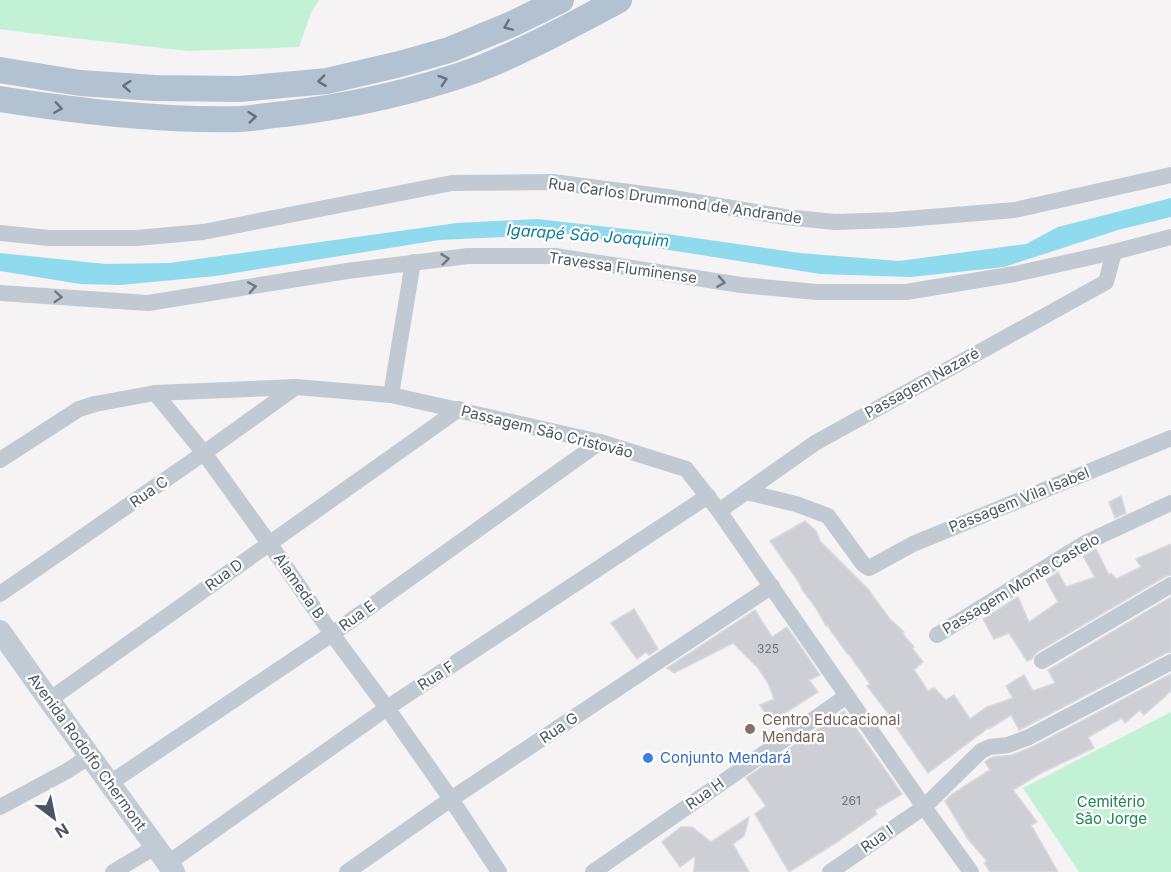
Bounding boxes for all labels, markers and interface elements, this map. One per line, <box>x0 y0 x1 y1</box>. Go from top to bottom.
one-way arrow <box>503 18 514 30</box>
one-way arrow <box>317 74 326 86</box>
one-way arrow <box>437 75 448 87</box>
one-way arrow <box>123 79 132 92</box>
one-way arrow <box>53 101 62 113</box>
one-way arrow <box>248 112 257 124</box>
street label: Rua Carlos Drummond de Andrande <box>547 173 803 228</box>
water label: Igarapé São Joaquim <box>506 219 670 251</box>
street label: Travessa Fluminense <box>548 248 698 287</box>
one-way arrow <box>440 253 449 265</box>
one-way arrow <box>717 276 726 288</box>
one-way arrow <box>247 281 256 293</box>
one-way arrow <box>54 290 63 303</box>
street label: Passagem Nazaré <box>861 343 982 422</box>
street label: Passagem São Cristovão <box>459 401 635 462</box>
street label: Passagem Vila Isabel <box>946 463 1092 536</box>
street label: Rua C <box>126 472 171 511</box>
street label: Passagem Monte Castelo <box>939 529 1103 638</box>
street label: Alameda B <box>270 549 329 622</box>
street label: Rua D <box>201 555 246 595</box>
street label: Rua E <box>335 596 379 635</box>
house number: 325 <box>757 641 779 656</box>
street label: Rua F <box>414 657 458 694</box>
street label: Avenida Rodolfo Chermont <box>24 669 151 834</box>
street label: Rua G <box>536 708 582 747</box>
place label: Centro Educacional Mendara <box>762 710 900 746</box>
marker: Centro Educacional Mendara <box>743 722 757 736</box>
place label: Conjunto Mendará <box>660 748 791 767</box>
marker: Conjunto Mendará <box>641 751 655 765</box>
street label: Rua H <box>682 774 727 814</box>
north arrow <box>24 788 84 848</box>
park label: Cemitério São Jorge <box>1075 792 1147 828</box>
house number: 261 <box>841 793 861 808</box>
text: N <box>51 819 72 842</box>
street label: Rua I <box>857 821 897 856</box>

